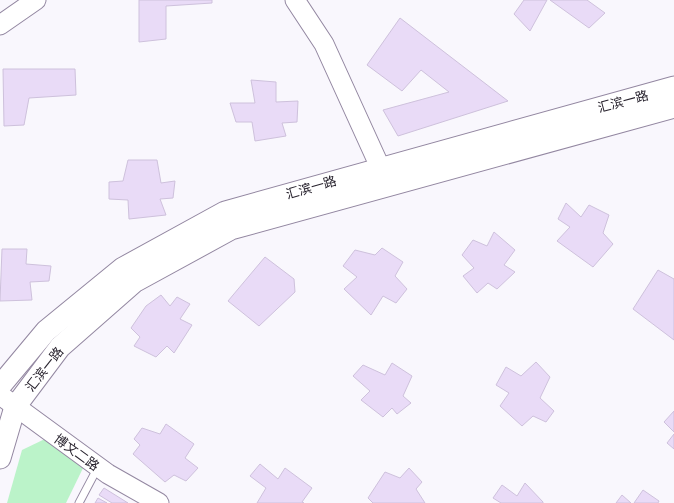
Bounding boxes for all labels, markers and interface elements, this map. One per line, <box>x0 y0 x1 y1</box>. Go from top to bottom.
street label: 汇滨一路 <box>596 87 650 115</box>
street label: 汇滨一路 <box>284 172 338 202</box>
street label: 汇滨一路 <box>22 344 66 394</box>
street label: 博文二路 <box>51 430 103 474</box>

